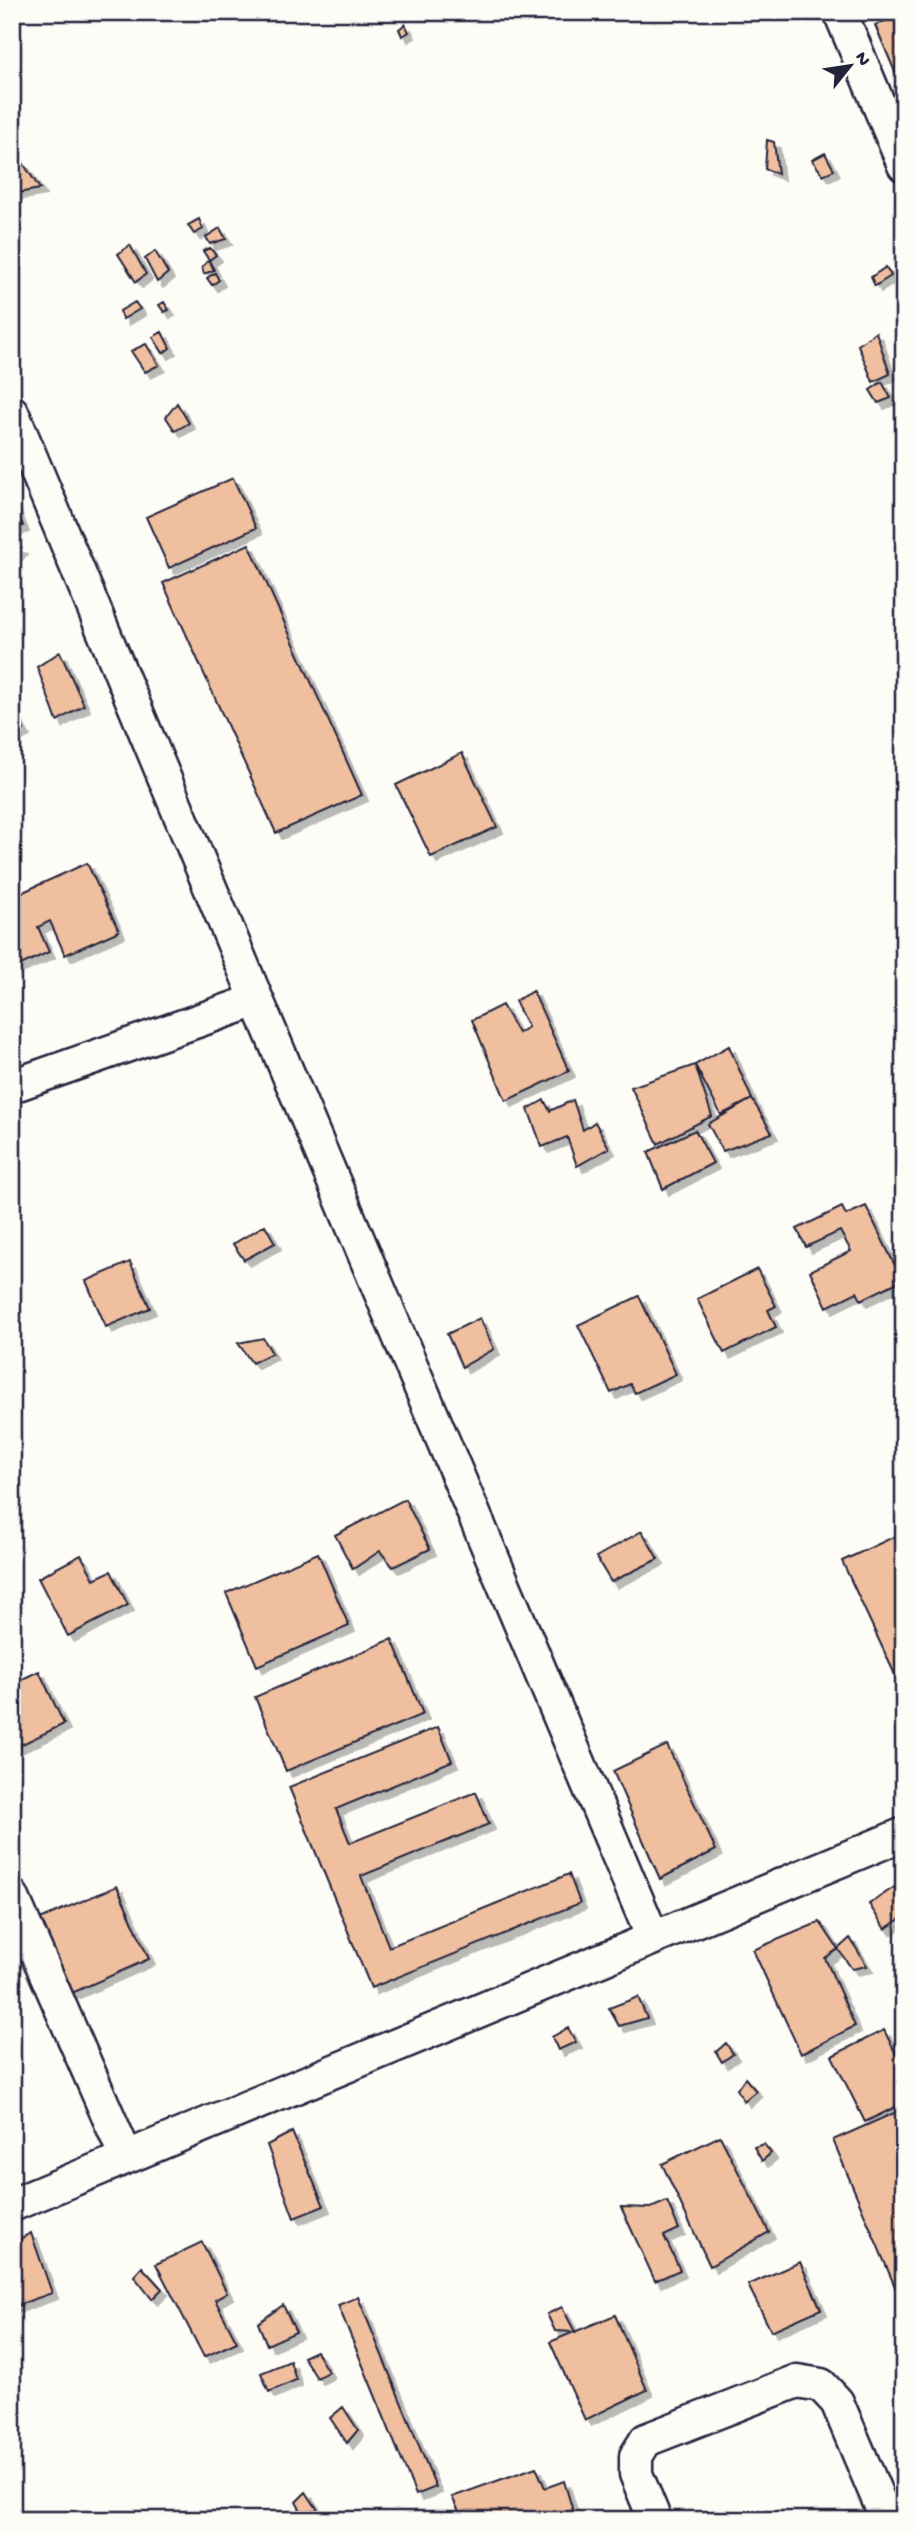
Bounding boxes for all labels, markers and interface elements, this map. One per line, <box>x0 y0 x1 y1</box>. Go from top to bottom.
north arrow <box>814 32 884 102</box>
text: N <box>849 48 875 70</box>

